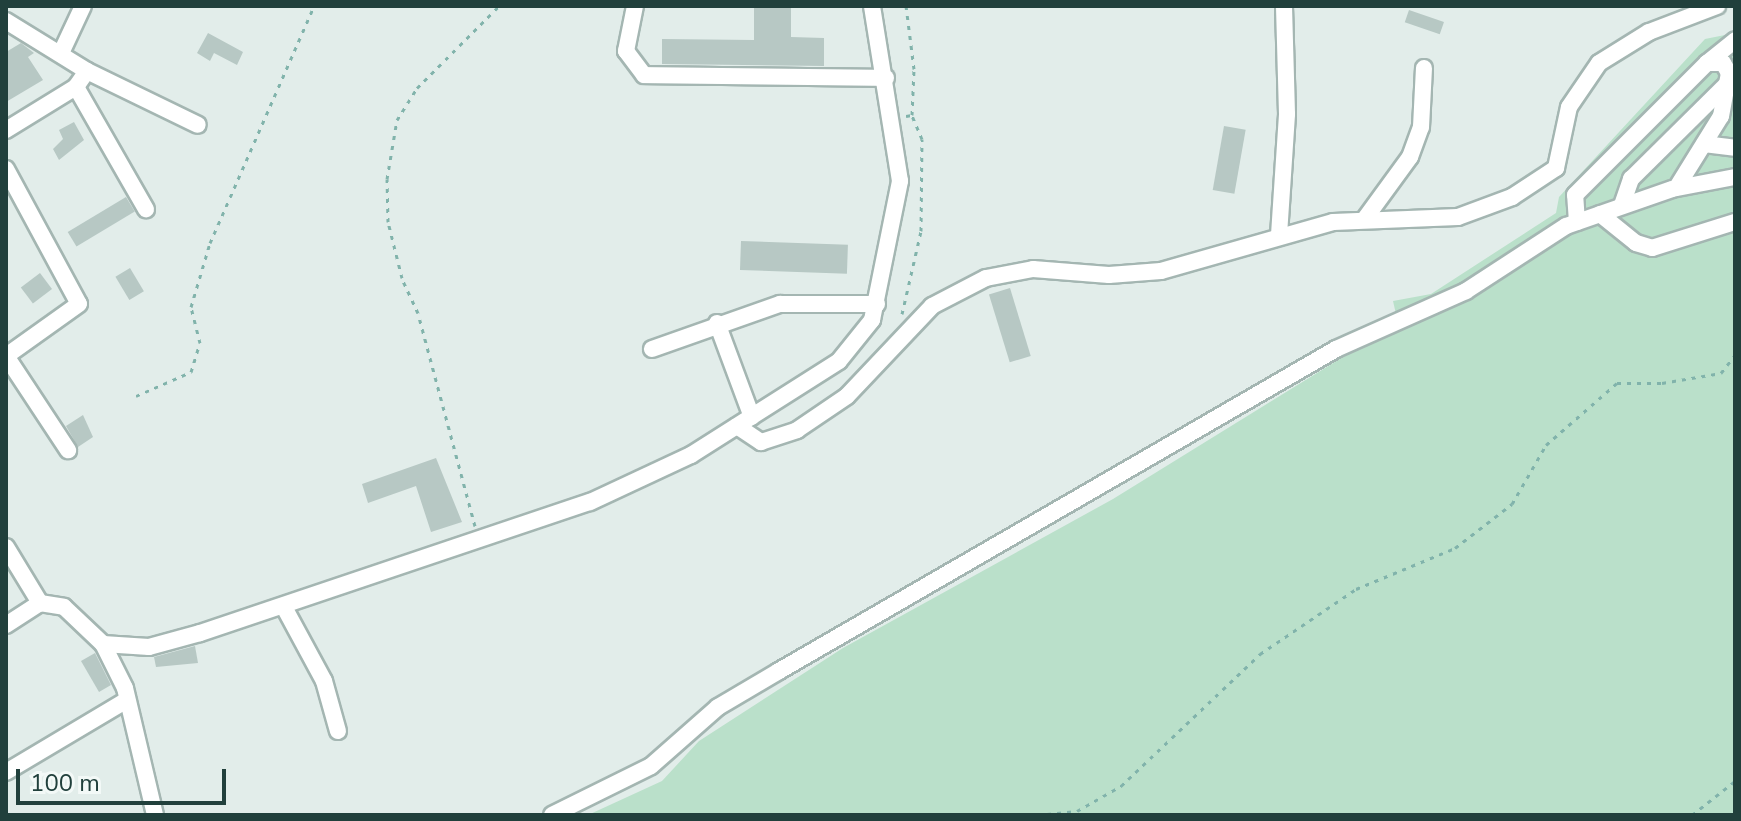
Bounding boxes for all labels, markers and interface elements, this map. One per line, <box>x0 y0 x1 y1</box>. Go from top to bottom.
scale bar <box>20 753 230 803</box>
text: 100 m <box>30 767 100 799</box>

